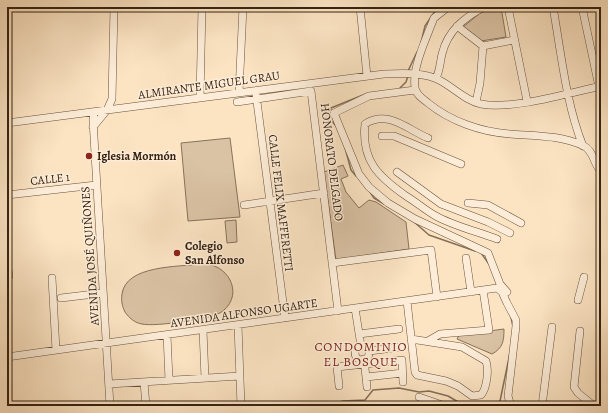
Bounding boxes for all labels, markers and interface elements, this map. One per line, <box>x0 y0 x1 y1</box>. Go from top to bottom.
street label: ALMIRANTE MIGUEL GRAU <box>136 67 281 103</box>
street label: HONORATO DELGADO <box>317 102 347 222</box>
street label: CALLE FELIX MAFFERETTI <box>265 134 297 272</box>
place label: Iglesia Mormón <box>97 148 176 164</box>
marker: Iglesia Mormón <box>84 151 94 161</box>
street label: CALLE 1 <box>29 169 71 189</box>
street label: AVENIDA JOSÉ QUIÑONES <box>77 186 103 327</box>
place label: Colegio San Alfonso <box>185 238 245 268</box>
marker: Colegio San Alfonso <box>172 248 182 258</box>
street label: AVENIDA ALFONSO UGARTE <box>168 295 319 331</box>
district label: CONDOMINIO EL BOSQUE <box>314 338 408 370</box>

